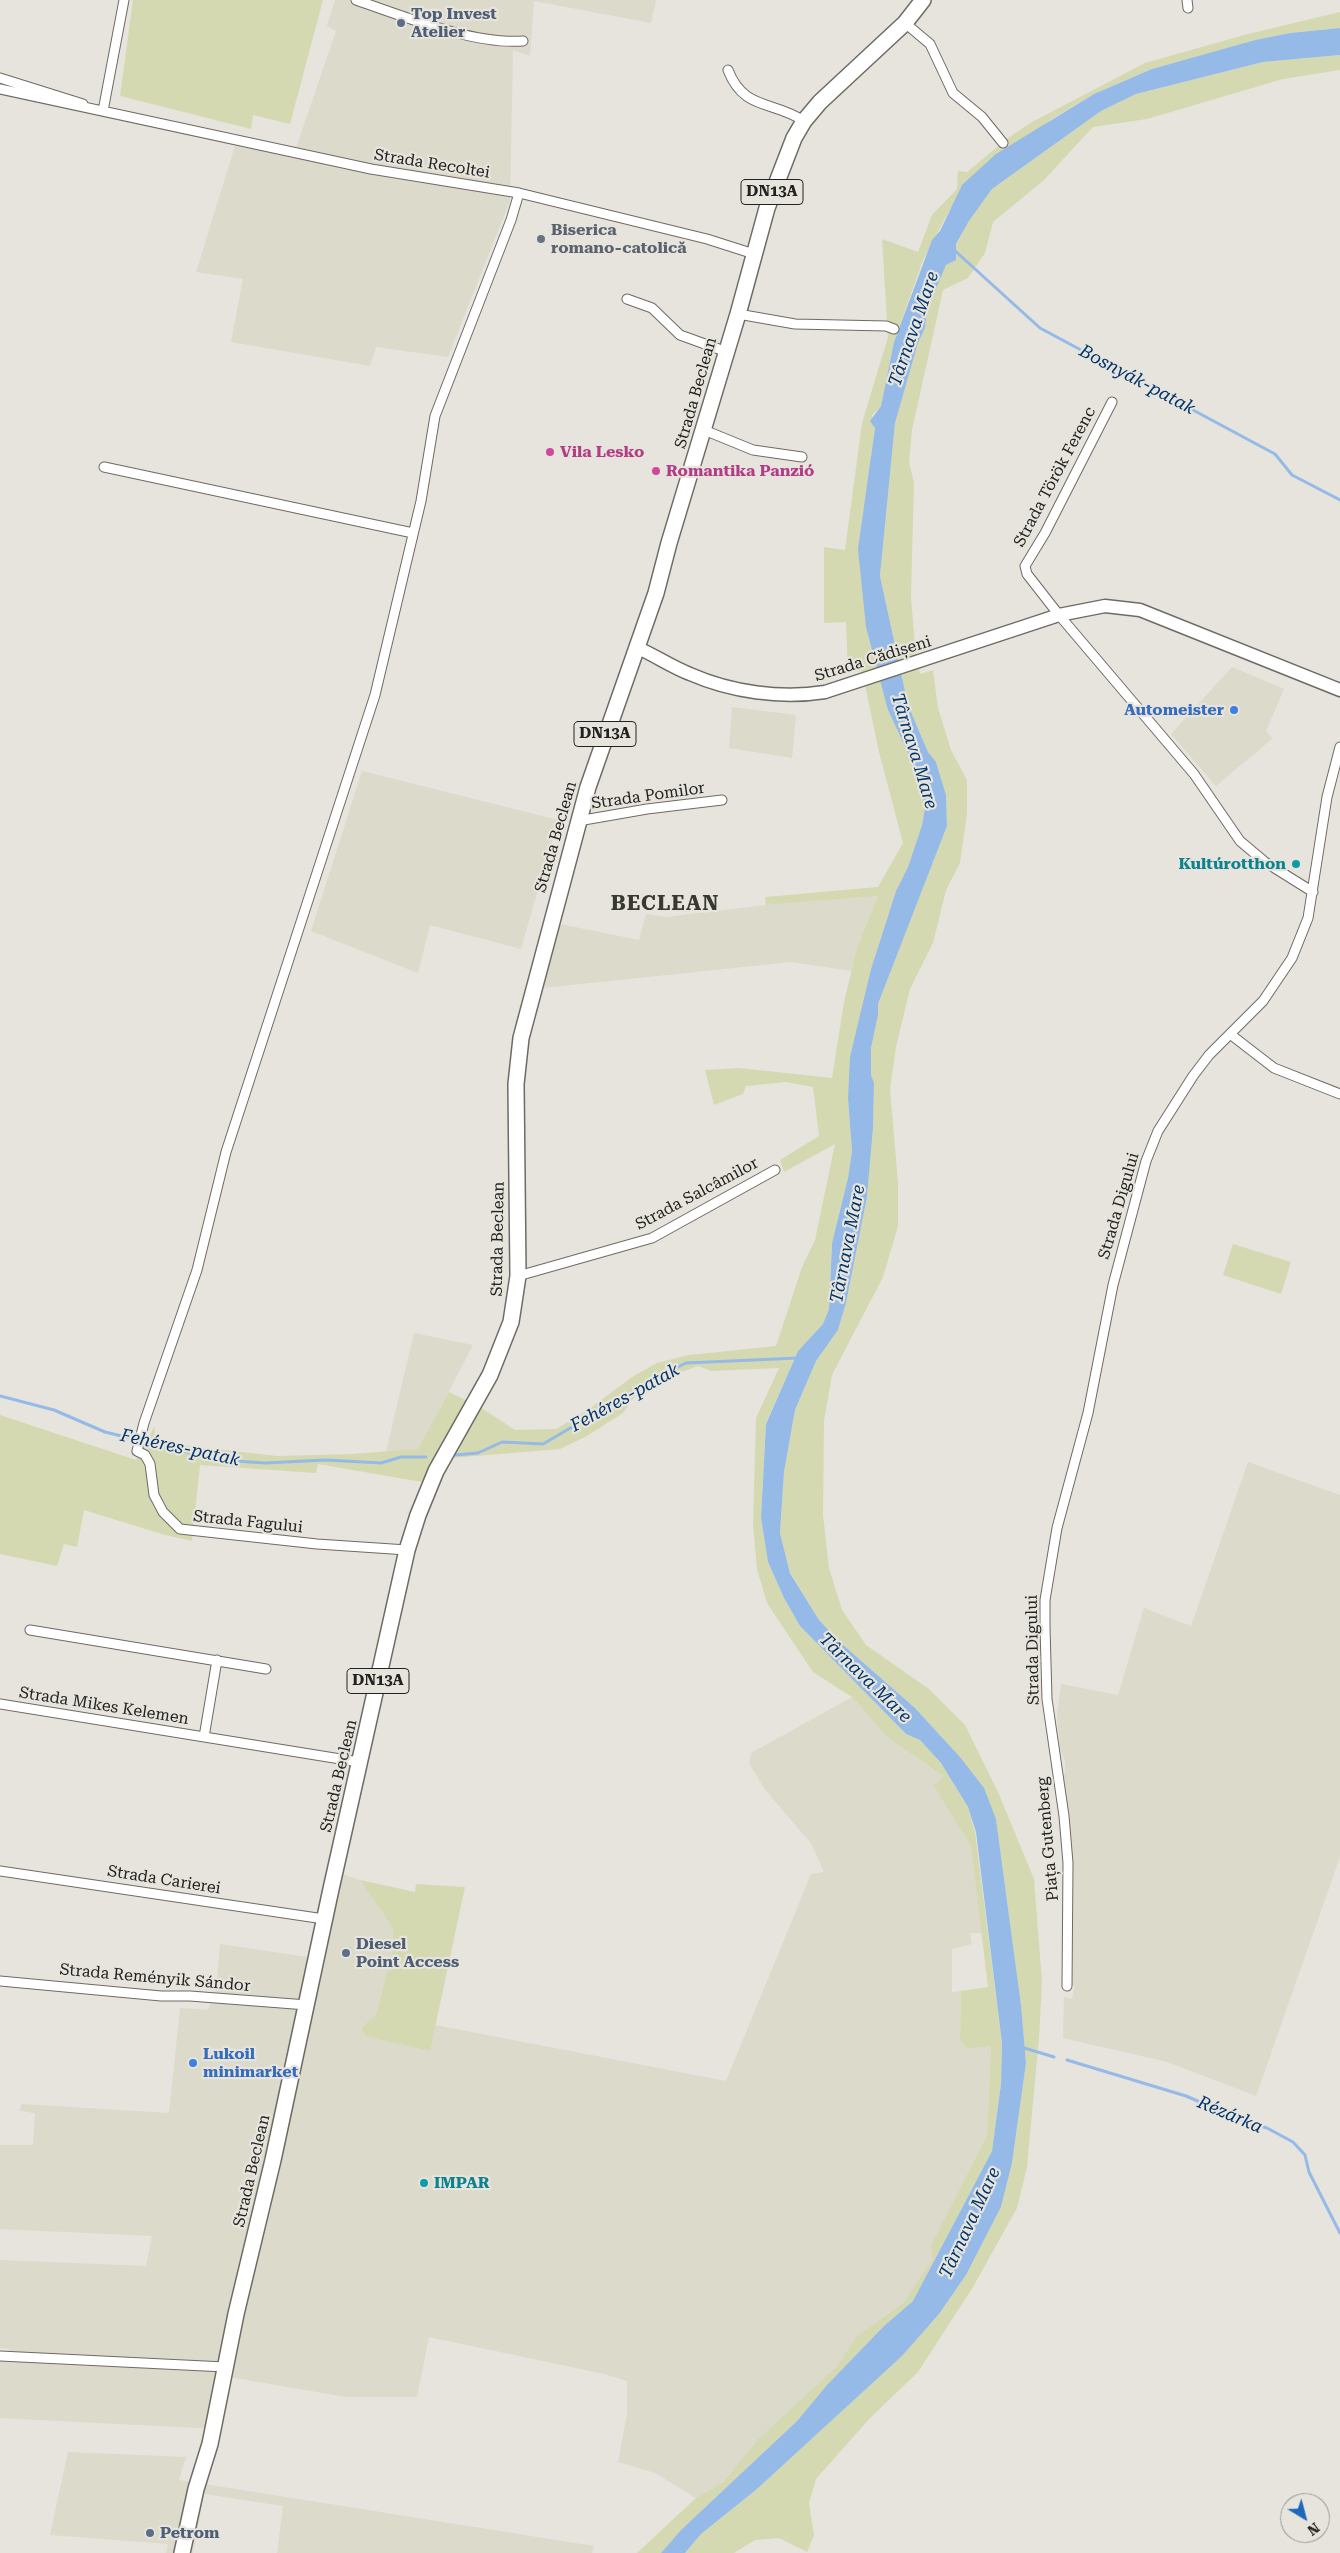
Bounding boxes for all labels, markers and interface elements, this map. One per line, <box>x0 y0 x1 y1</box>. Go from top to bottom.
place label: Top Invest Atelier <box>411 4 497 42</box>
marker: Top Invest Atelier <box>395 17 407 29</box>
street label: Strada Recoltei <box>373 145 491 183</box>
road number: DN13A <box>741 180 803 204</box>
place label: Biserica romano-catolică <box>551 220 687 258</box>
marker: Biserica romano-catolică <box>535 233 547 245</box>
water label: Târnava Mare <box>884 269 944 389</box>
street label: Strada Beclean <box>671 335 721 451</box>
water label: Bosnyák-patak <box>1075 340 1199 420</box>
street label: Strada Török Ferenc <box>1010 404 1100 550</box>
place label: Vila Lesko <box>560 442 644 462</box>
marker: Vila Lesko <box>544 446 556 458</box>
place label: Romantika Panzió <box>666 461 814 481</box>
marker: Romantika Panzió <box>650 465 662 477</box>
street label: Strada Cădișeni <box>812 632 934 686</box>
water label: Târnava Mare <box>886 690 942 812</box>
place label: Automeister <box>1124 700 1224 720</box>
marker: Automeister <box>1228 704 1240 716</box>
road number: DN13A <box>574 722 636 746</box>
street label: Strada Beclean <box>531 779 581 895</box>
street label: Strada Pomilor <box>590 779 706 813</box>
place label: Kultúrotthon <box>1178 854 1286 874</box>
marker: Kultúrotthon <box>1290 858 1302 870</box>
district label: BECLEAN <box>610 891 720 917</box>
street label: Strada Digului <box>1095 1150 1143 1262</box>
street label: Strada Salcâmilor <box>632 1154 762 1234</box>
street label: Strada Beclean <box>487 1181 509 1297</box>
water label: Târnava Mare <box>826 1183 870 1305</box>
water label: Fehéres-patak <box>567 1359 683 1437</box>
water label: Fehéres-patak <box>118 1425 242 1471</box>
street label: Strada Fagului <box>192 1507 304 1537</box>
street label: Strada Digului <box>1022 1595 1044 1705</box>
water label: Târnava Mare <box>814 1629 916 1727</box>
road number: DN13A <box>347 1668 409 1694</box>
street label: Strada Mikes Kelemen <box>18 1683 190 1729</box>
street label: Strada Beclean <box>317 1718 361 1834</box>
street label: Piața Gutenberg <box>1033 1776 1063 1902</box>
street label: Strada Carierei <box>106 1862 222 1898</box>
place label: Diesel Point Access <box>356 1934 459 1972</box>
marker: Diesel Point Access <box>340 1947 352 1959</box>
street label: Strada Reményik Sándor <box>59 1960 251 1996</box>
place label: Lukoil minimarket <box>203 2044 298 2082</box>
marker: Lukoil minimarket <box>187 2057 199 2069</box>
water label: Rézárka <box>1194 2092 1266 2138</box>
street label: Strada Beclean <box>230 2113 274 2229</box>
water label: Târnava Mare <box>935 2164 1005 2282</box>
place label: IMPAR <box>434 2173 490 2193</box>
marker: IMPAR <box>418 2177 430 2189</box>
north arrow <box>1280 2493 1330 2543</box>
text: N <box>1304 2520 1323 2539</box>
place label: Petrom <box>160 2523 219 2543</box>
marker: Petrom <box>144 2527 156 2539</box>

